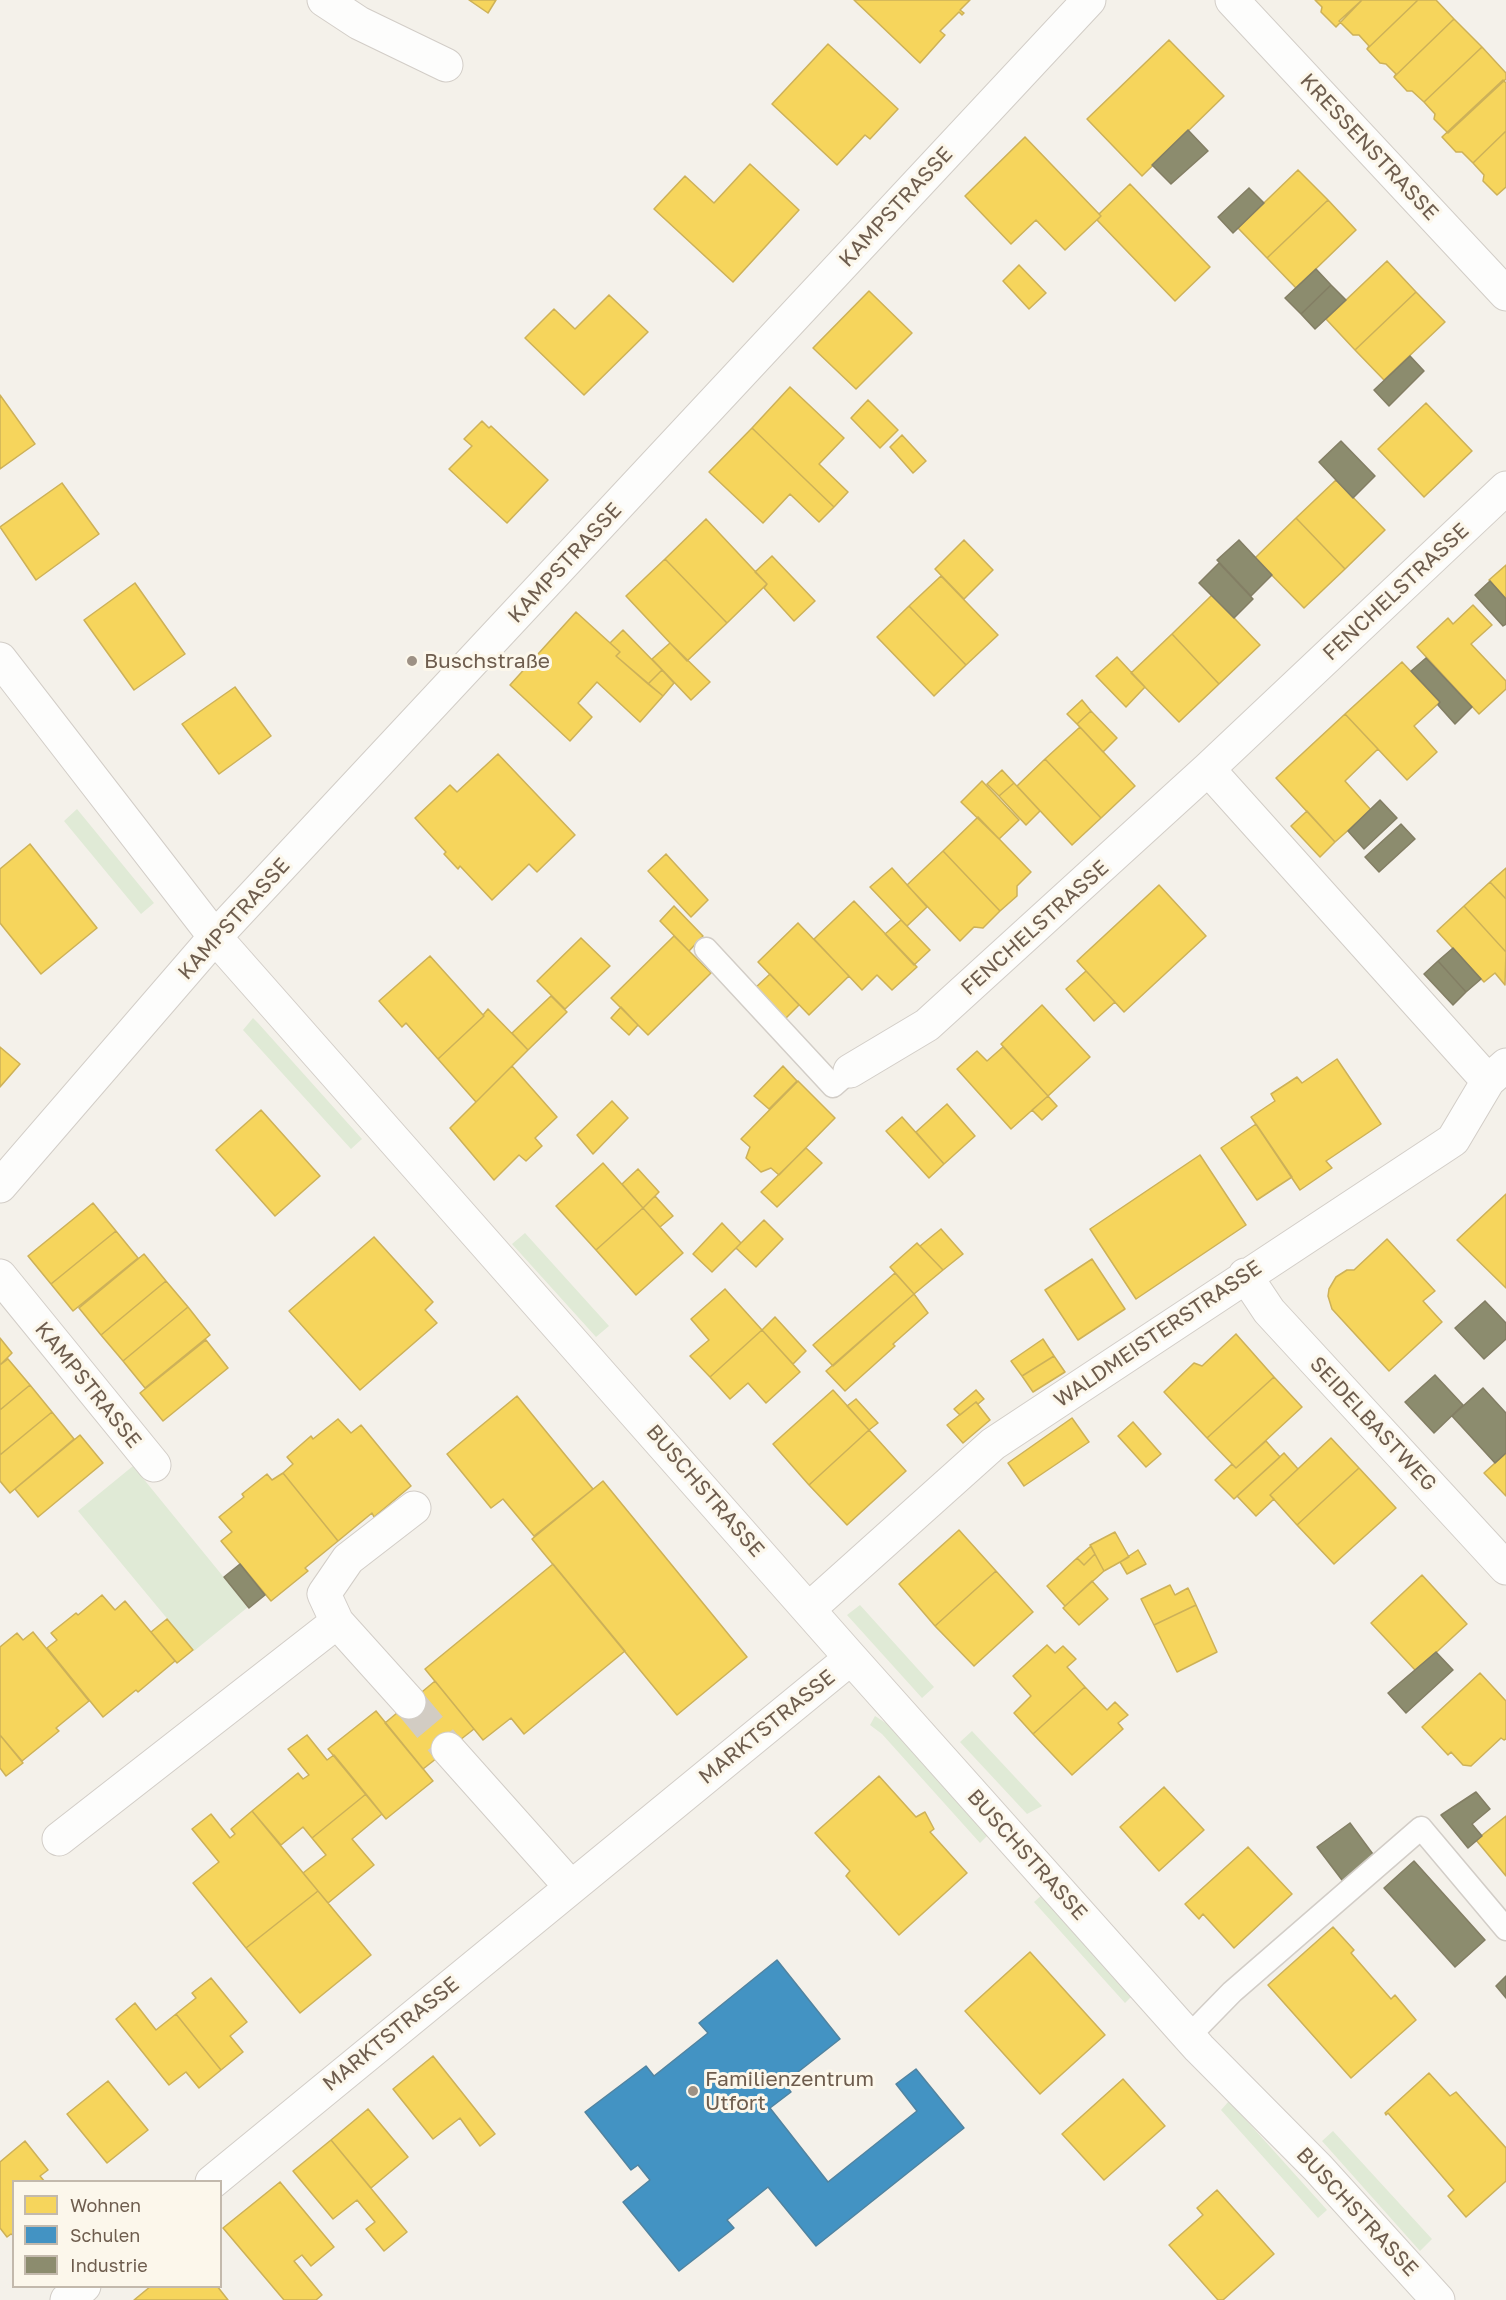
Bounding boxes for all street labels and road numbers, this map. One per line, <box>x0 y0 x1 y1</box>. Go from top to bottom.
street label: KRESSENSTRASSE <box>1295 68 1443 226</box>
street label: KAMPSTRASSE <box>834 142 958 272</box>
street label: KAMPSTRASSE <box>503 498 627 628</box>
street label: FENCHELSTRASSE <box>1318 518 1474 666</box>
street label: KAMPSTRASSE <box>173 853 295 985</box>
street label: FENCHELSTRASSE <box>956 855 1114 1001</box>
street label: WALDMEISTERSTRASSE <box>1050 1255 1266 1413</box>
street label: KAMPSTRASSE <box>29 1317 147 1453</box>
street label: SEIDELBASTWEG <box>1304 1352 1442 1496</box>
street label: BUSCHSTRASSE <box>641 1420 769 1562</box>
street label: MARKTSTRASSE <box>694 1664 840 1790</box>
street label: BUSCHSTRASSE <box>962 1784 1092 1926</box>
street label: MARKTSTRASSE <box>318 1971 464 2097</box>
street label: BUSCHSTRASSE <box>1291 2142 1423 2282</box>

